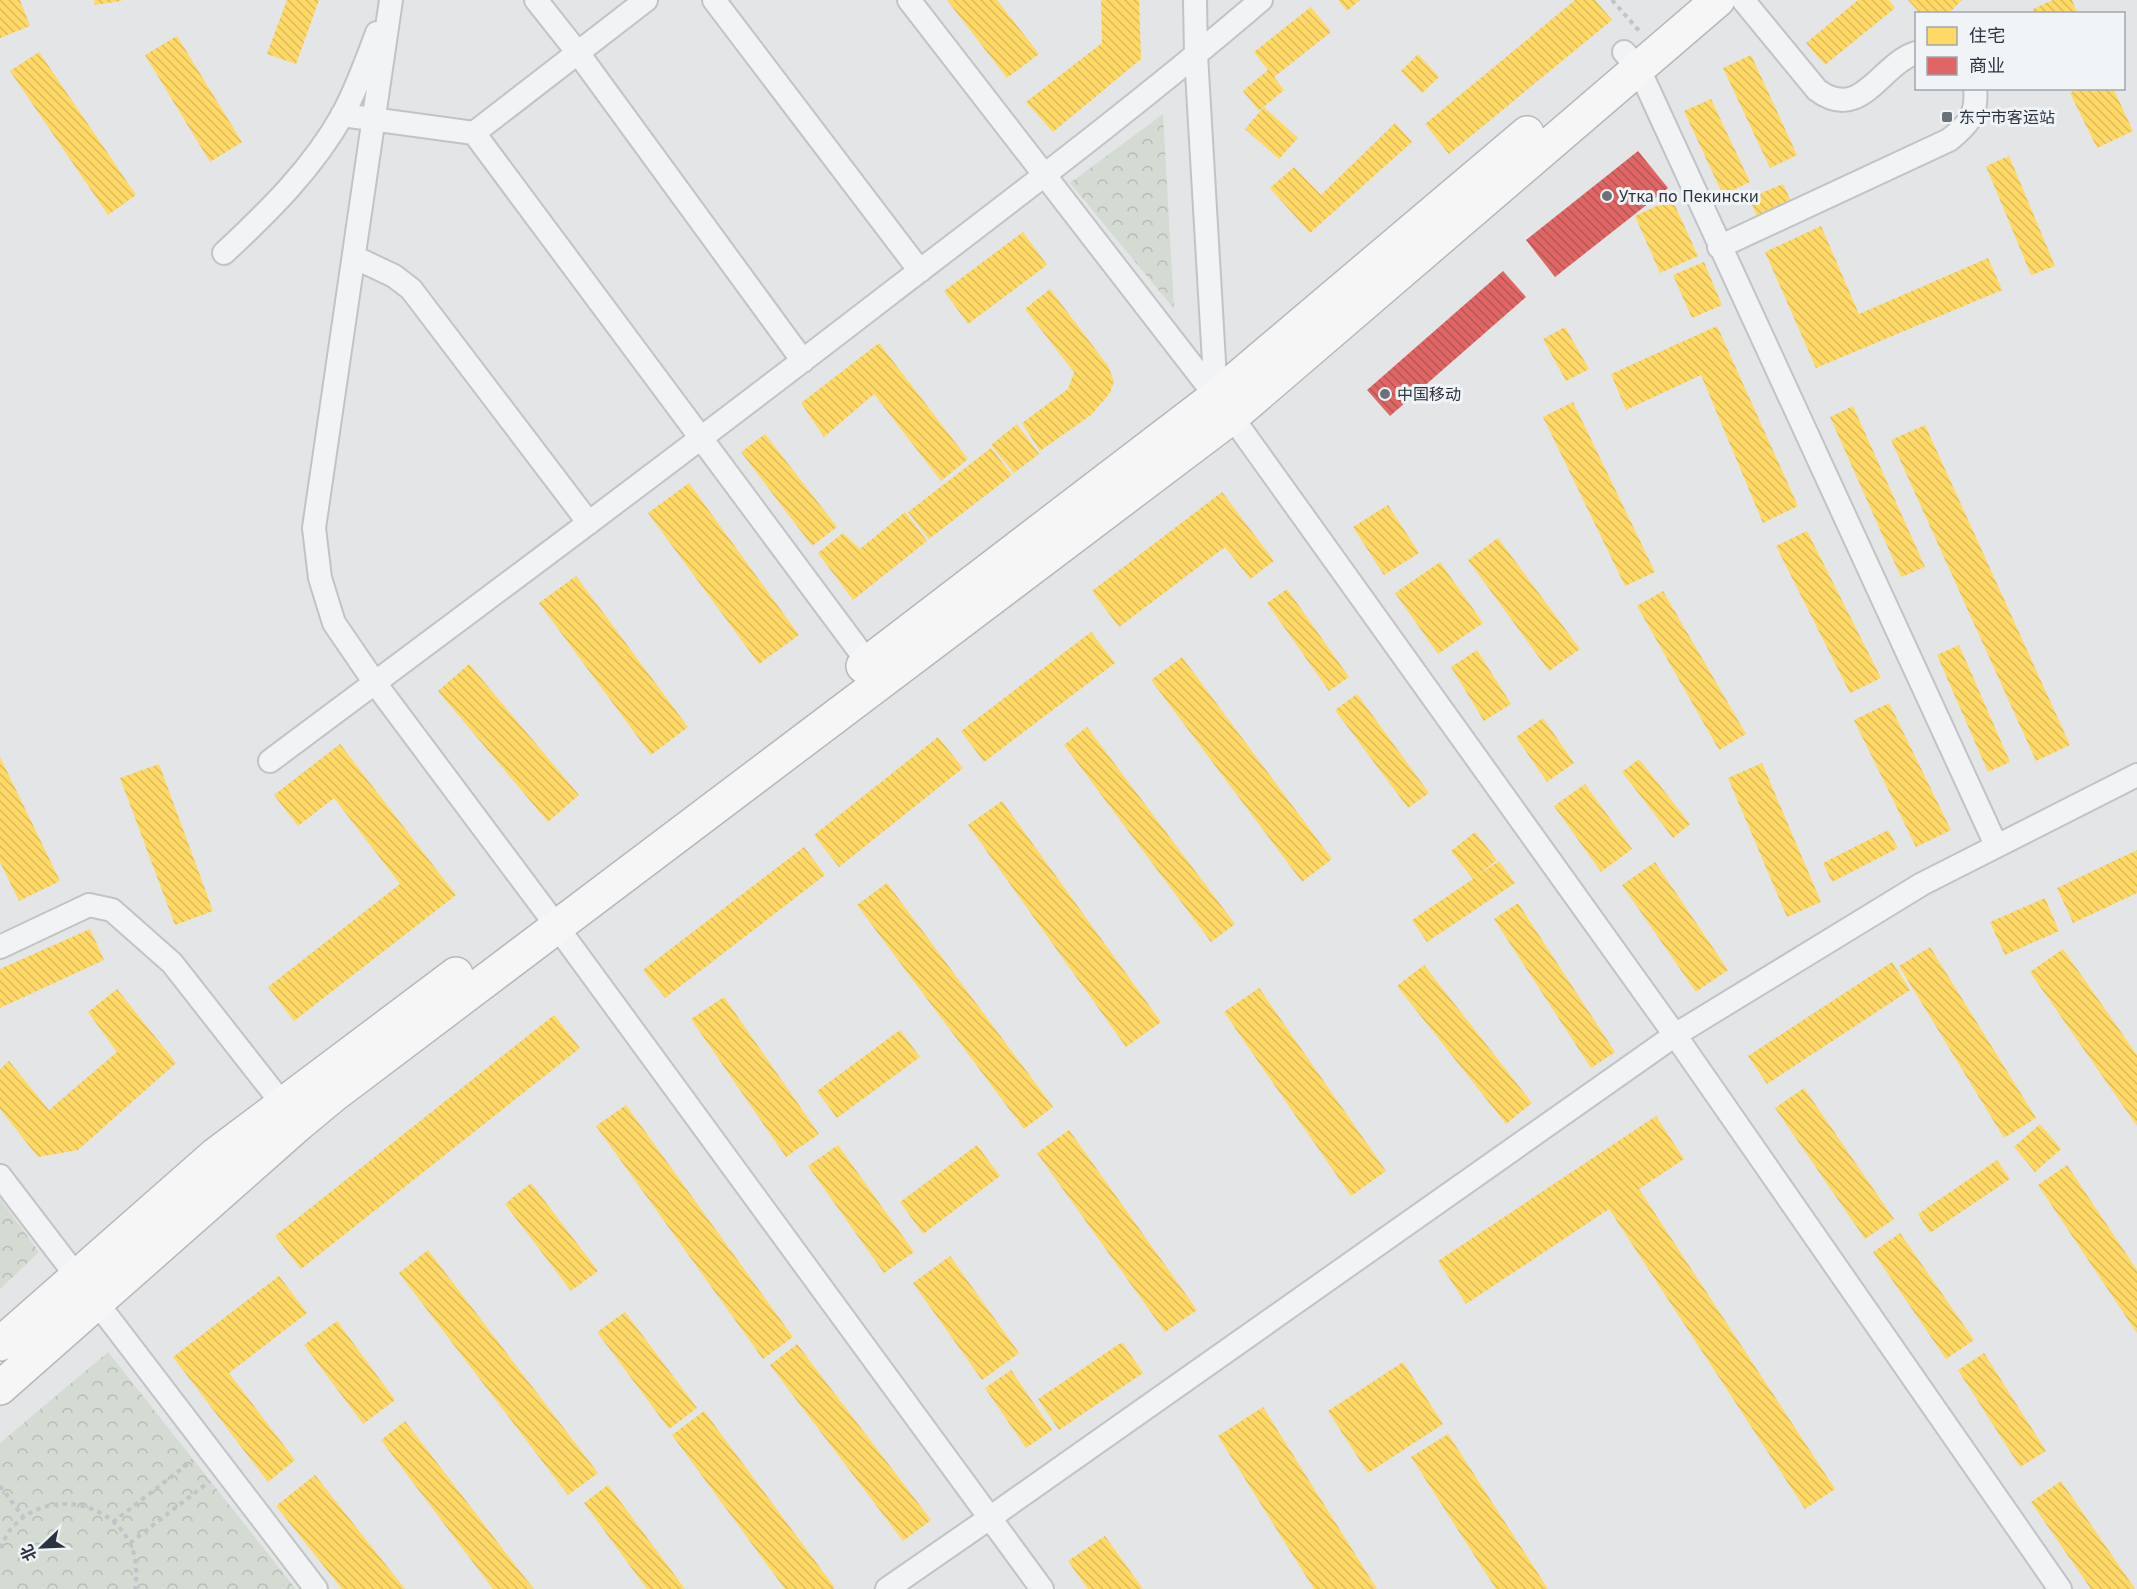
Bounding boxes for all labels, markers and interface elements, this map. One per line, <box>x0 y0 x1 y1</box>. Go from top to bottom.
legend <box>1915 12 2125 90</box>
text: 住宅 <box>1969 24 2005 47</box>
text: 商业 <box>1969 54 2005 77</box>
place label: 东宁市客运站 <box>1959 107 2055 127</box>
marker: 东宁市客运站 <box>1940 110 1954 124</box>
place label: Утка по Пекински <box>1619 186 1759 206</box>
marker: Утка по Пекински <box>1600 189 1614 203</box>
place label: 中国移动 <box>1397 384 1461 404</box>
marker: 中国移动 <box>1378 387 1392 401</box>
north arrow <box>12 1517 72 1577</box>
text: 北 <box>16 1542 41 1564</box>

